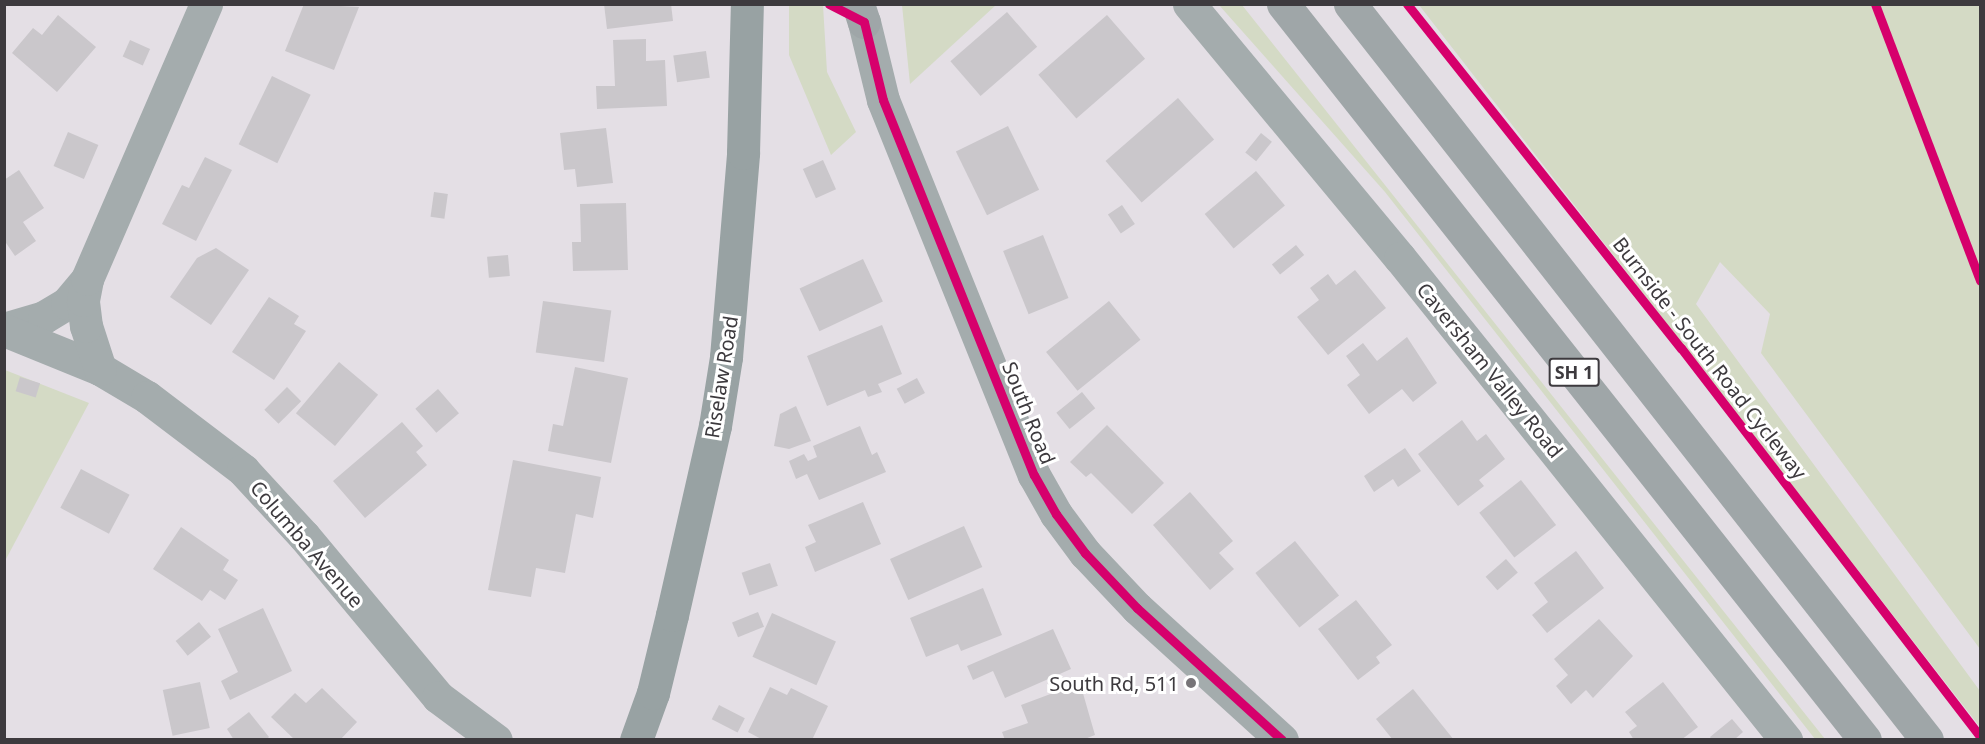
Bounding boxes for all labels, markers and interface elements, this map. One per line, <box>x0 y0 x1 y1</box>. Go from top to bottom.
street label: Burnside - South Road Cycleway <box>1608 232 1812 484</box>
street label: Caversham Valley Road <box>1412 278 1568 462</box>
street label: Riselaw Road <box>699 314 743 440</box>
road number: SH 1 <box>1548 357 1600 387</box>
street label: South Road <box>998 358 1060 468</box>
street label: Columba Avenue <box>245 476 369 612</box>
place label: South Rd, 511 <box>1049 671 1179 695</box>
marker: South Rd, 511 <box>1184 676 1198 690</box>

